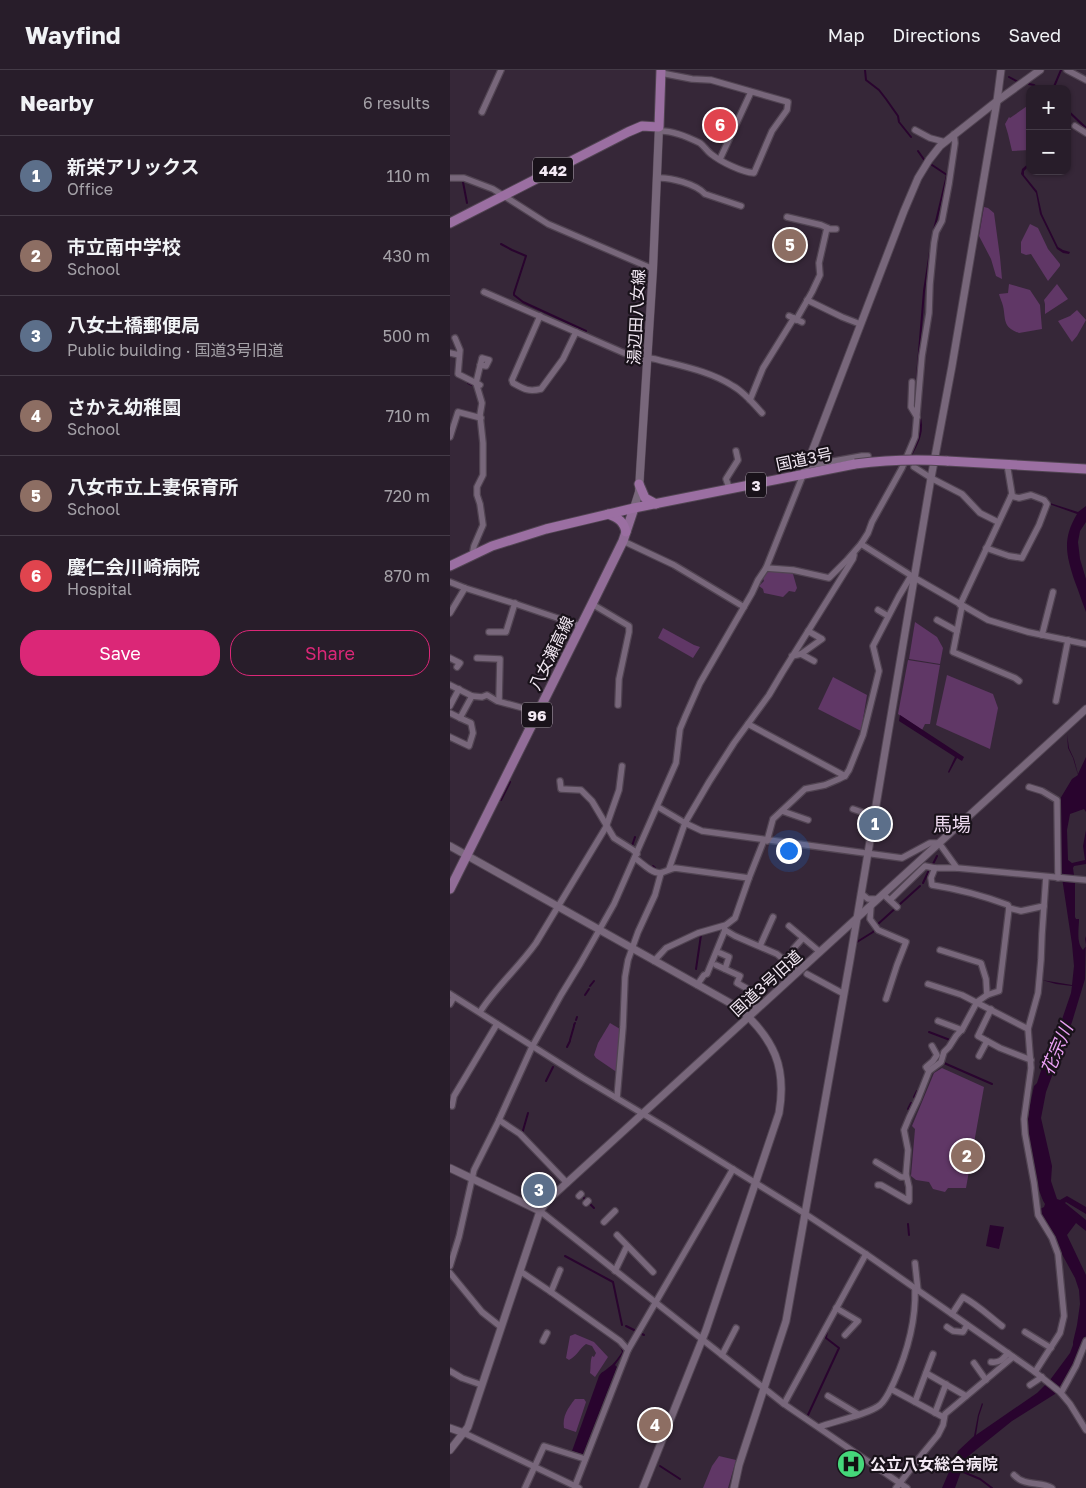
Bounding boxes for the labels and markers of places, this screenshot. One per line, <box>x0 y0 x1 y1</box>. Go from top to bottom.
pin: 6 <box>704 106 736 144</box>
pin: 5 <box>774 226 806 264</box>
pin: 1 <box>859 805 891 843</box>
pin: 2 <box>951 1137 983 1175</box>
pin: 3 <box>523 1171 555 1209</box>
pin: 4 <box>639 1406 671 1444</box>
hospital icon: 公立八女総合病院 <box>836 1449 866 1479</box>
place label: 公立八女総合病院 <box>870 1454 998 1474</box>

